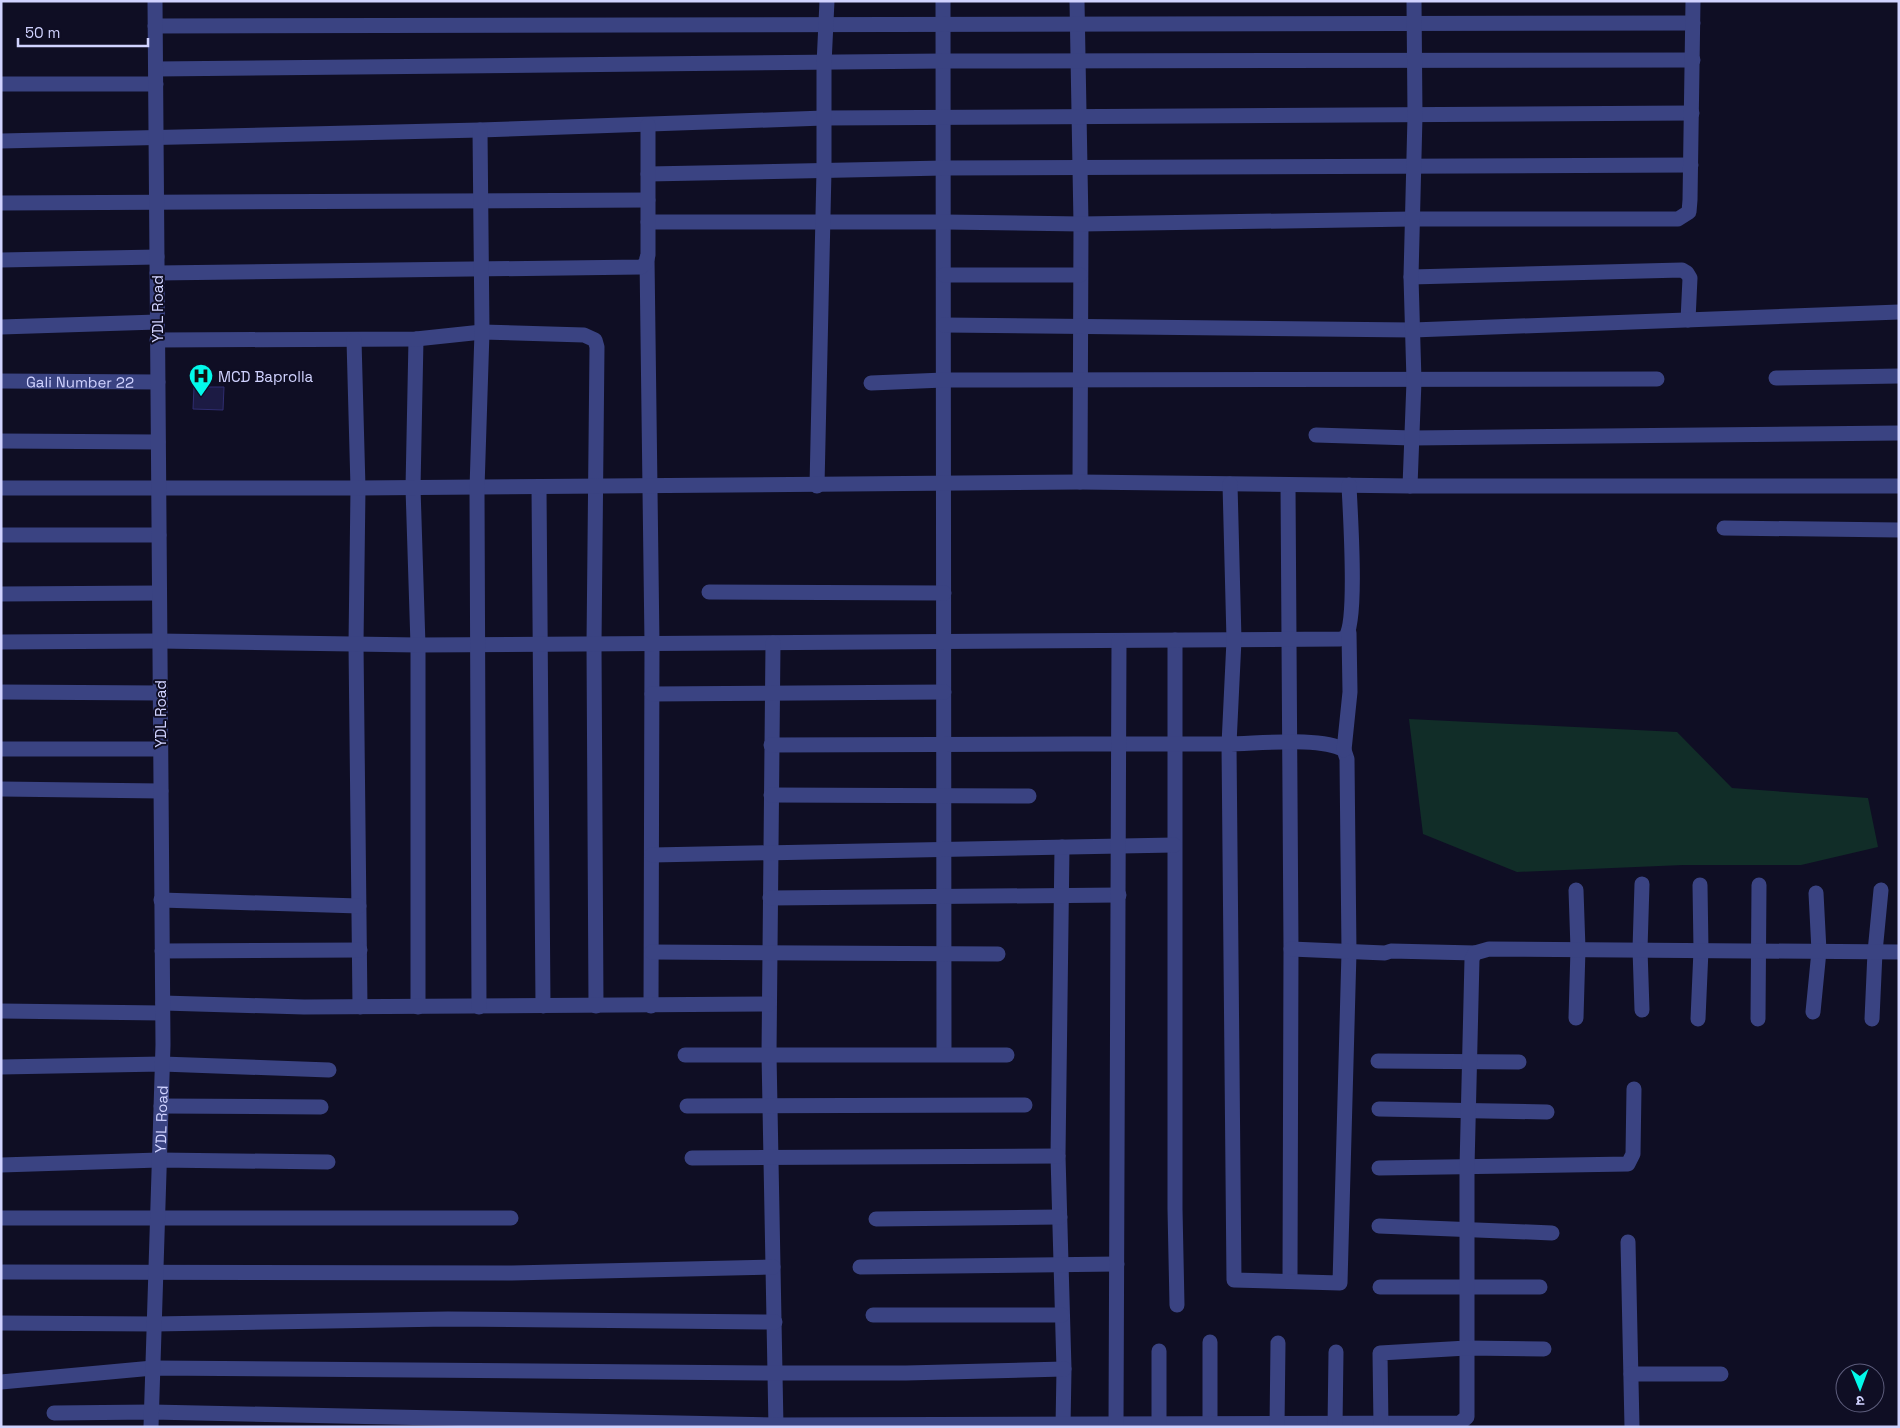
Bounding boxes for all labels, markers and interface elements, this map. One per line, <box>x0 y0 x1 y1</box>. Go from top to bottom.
scale bar <box>18 15 148 47</box>
text: 50 m <box>25 23 60 42</box>
street label: YDL Road <box>148 275 167 343</box>
hospital icon: MCD Baprolla <box>188 363 214 397</box>
place label: MCD Baprolla <box>218 367 314 386</box>
street label: Gali Number 22 <box>26 372 134 391</box>
street label: YDL Road <box>151 680 170 748</box>
street label: YDL Road <box>150 1085 171 1153</box>
north arrow <box>1835 1363 1885 1413</box>
text: उ <box>1855 1392 1864 1410</box>

